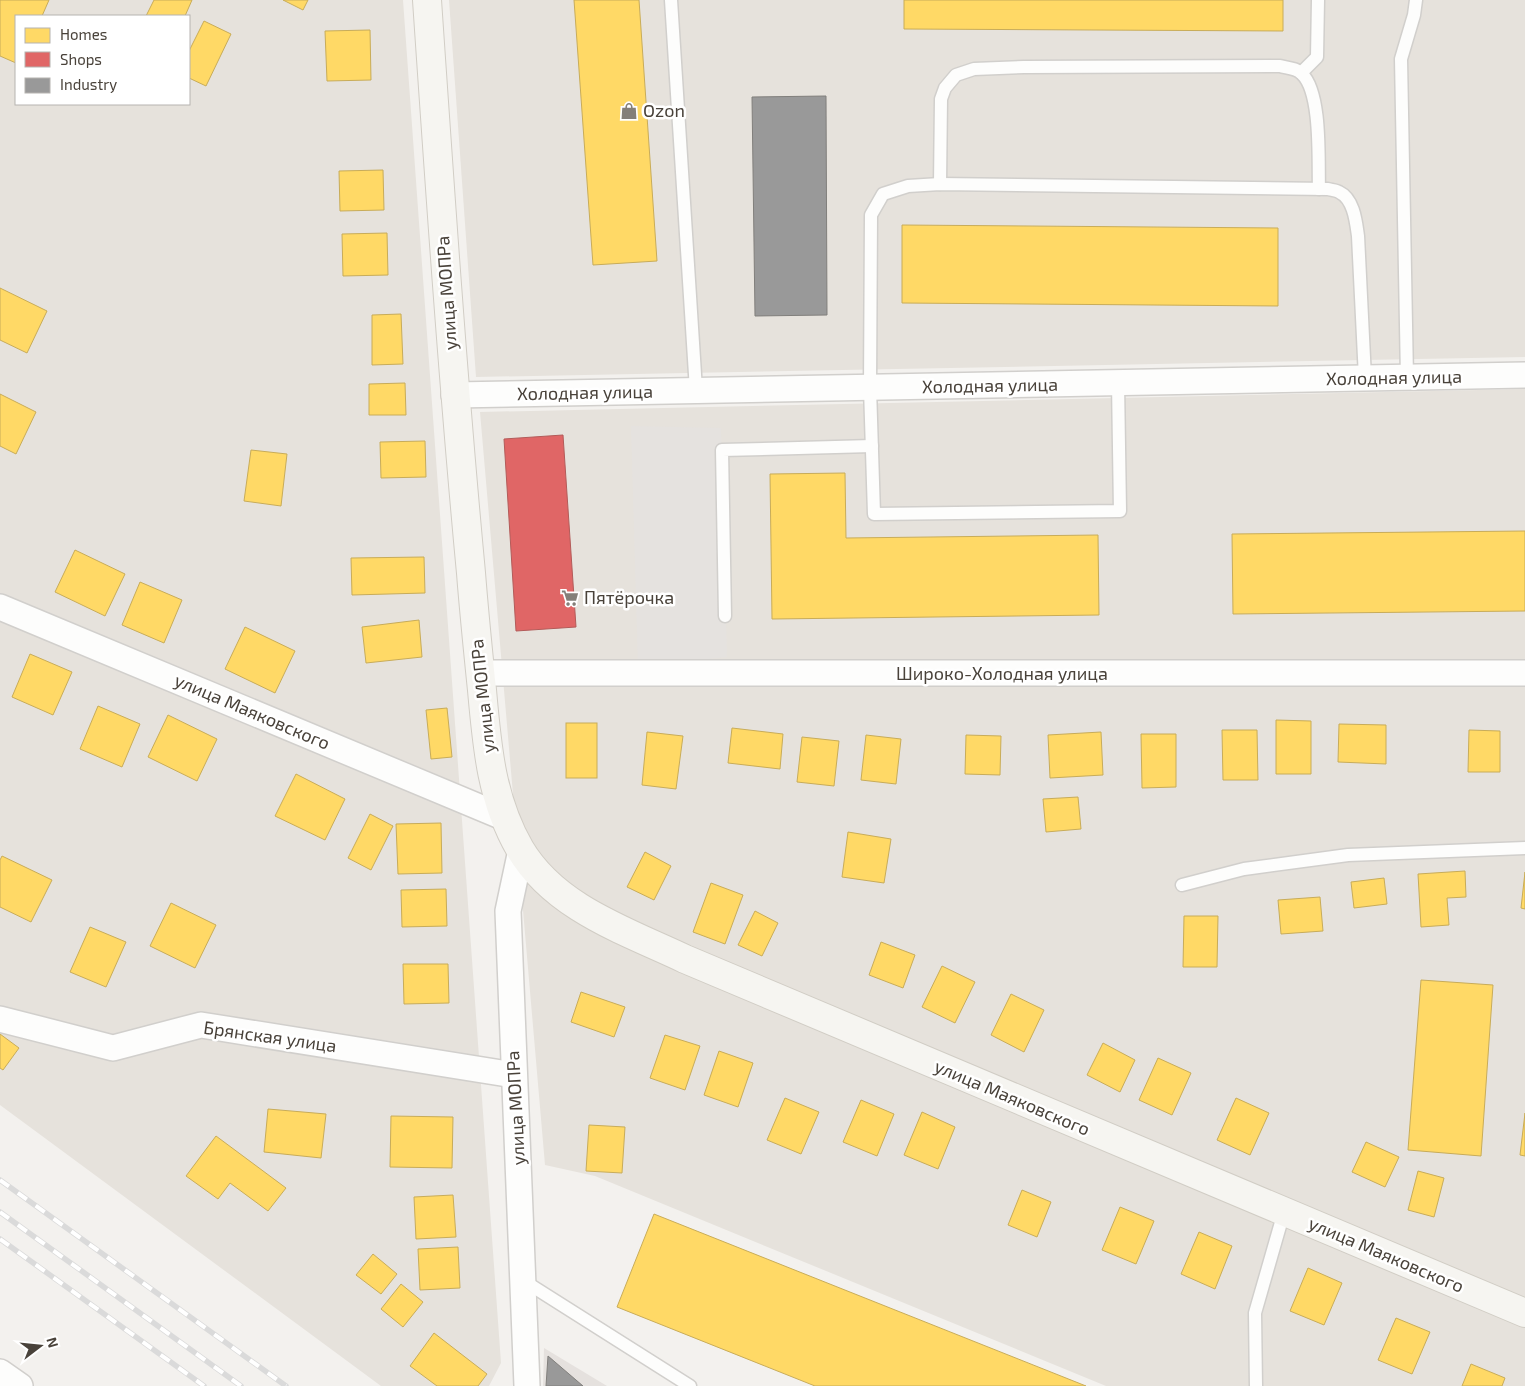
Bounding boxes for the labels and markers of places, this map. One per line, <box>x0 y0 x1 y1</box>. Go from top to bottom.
place label: Ozon <box>643 99 685 121</box>
shop icon: Ozon <box>619 101 639 121</box>
place label: Пятёрочка <box>584 586 674 608</box>
supermarket icon: Пятёрочка <box>560 588 580 608</box>

